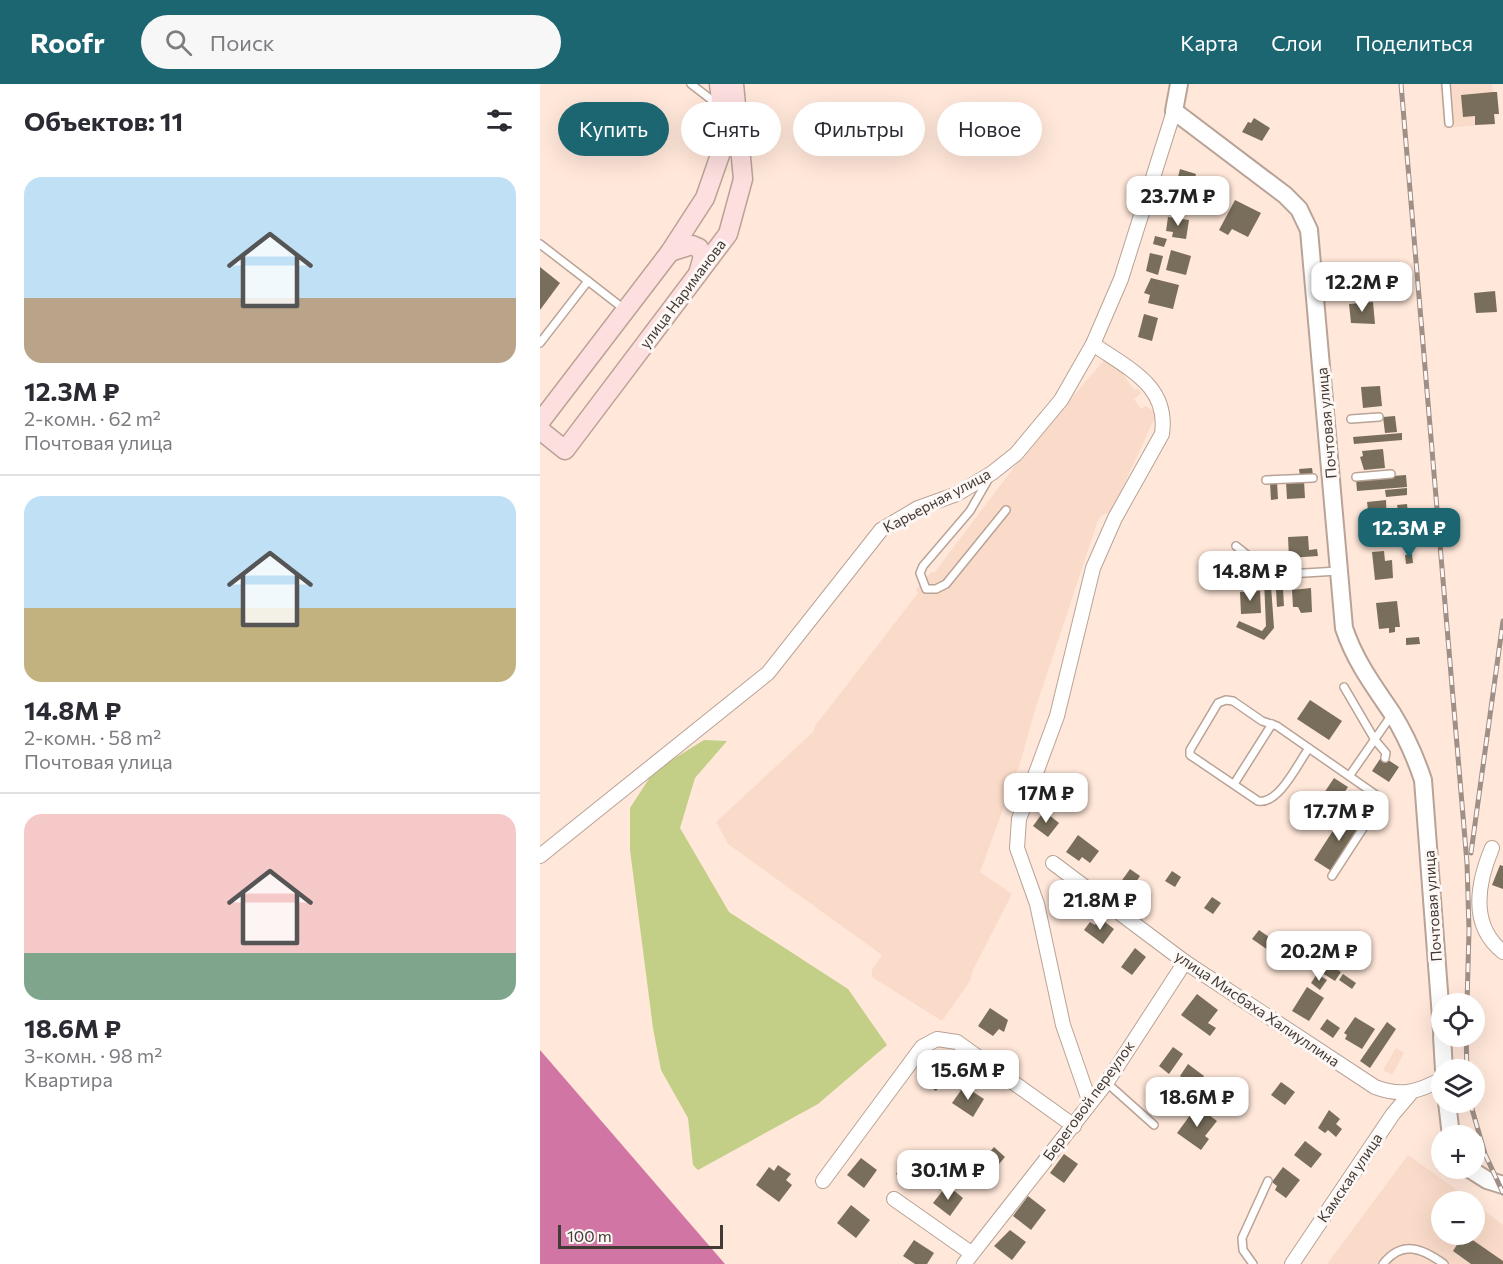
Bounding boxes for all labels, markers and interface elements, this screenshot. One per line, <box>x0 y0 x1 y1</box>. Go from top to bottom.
search box <box>141 15 561 69</box>
text: Roofr <box>30 25 105 59</box>
icon: search <box>162 26 195 59</box>
text: Поиск <box>210 29 275 56</box>
text: Карта <box>1180 30 1238 55</box>
text: Слои <box>1271 30 1322 55</box>
text: Поделиться <box>1355 30 1473 55</box>
chip: Купить <box>558 102 669 156</box>
chip: Снять <box>681 102 781 156</box>
chip: Фильтры <box>793 102 925 156</box>
chip: Новое <box>937 102 1042 156</box>
icon: filters <box>483 104 516 137</box>
text: Объектов: 11 <box>24 105 183 136</box>
pin: 23.7M ₽ <box>1123 176 1233 227</box>
text: 23.7M ₽ <box>1140 183 1216 207</box>
icon: home <box>216 216 324 324</box>
street label: улица Нариманова <box>635 235 729 352</box>
pin: 12.2M ₽ <box>1307 262 1417 313</box>
text: 12.2M ₽ <box>1325 269 1399 293</box>
street label: Почтовая улица <box>1312 367 1340 479</box>
text: 12.3M ₽ <box>24 375 120 406</box>
text: 2-комн. · 62 m² <box>24 406 161 430</box>
text: Почтовая улица <box>24 430 173 454</box>
street label: Карьерная улица <box>880 464 993 536</box>
pin: 12.3M ₽ <box>1354 508 1464 559</box>
text: 12.3M ₽ <box>1372 515 1446 539</box>
icon: home <box>216 535 324 643</box>
pin: 14.8M ₽ <box>1195 551 1305 602</box>
text: 14.8M ₽ <box>1213 558 1287 582</box>
text: 14.8M ₽ <box>24 694 121 725</box>
text: 2-комн. · 58 m² <box>24 725 161 749</box>
text: Почтовая улица <box>24 749 173 773</box>
pin: 17M ₽ <box>1004 773 1088 824</box>
text: 17M ₽ <box>1018 780 1074 804</box>
pin: 17.7M ₽ <box>1284 791 1394 842</box>
text: 17.7M ₽ <box>1304 798 1374 822</box>
street label: Почтовая улица <box>1419 850 1445 962</box>
icon: home <box>216 853 324 961</box>
pin: 21.8M ₽ <box>1045 880 1155 931</box>
text: 21.8M ₽ <box>1063 887 1137 911</box>
pin: 20.2M ₽ <box>1264 931 1374 982</box>
text: 20.2M ₽ <box>1280 938 1358 962</box>
street label: улица Мисбаха Халиуллина <box>1172 946 1343 1070</box>
map controls <box>1431 993 1485 1245</box>
button: locate <box>1431 993 1485 1047</box>
text: 18.6M ₽ <box>24 1012 121 1043</box>
street label: Береговой переулок <box>1039 1037 1138 1164</box>
text: 3-комн. · 98 m² <box>24 1043 162 1067</box>
pin: 15.6M ₽ <box>913 1050 1023 1101</box>
text: 15.6M ₽ <box>931 1057 1005 1081</box>
button: layers <box>1431 1059 1485 1113</box>
text: Квартира <box>24 1067 113 1091</box>
pin: 18.6M ₽ <box>1142 1077 1252 1128</box>
text: 18.6M ₽ <box>1160 1084 1234 1108</box>
button: + <box>1431 1125 1485 1179</box>
street label: Камская улица <box>1313 1130 1386 1225</box>
pin: 30.1M ₽ <box>893 1150 1003 1201</box>
text: 30.1M ₽ <box>911 1157 985 1181</box>
button: − <box>1431 1191 1485 1245</box>
scale bar <box>558 1222 723 1250</box>
text: 100 m <box>567 1226 612 1245</box>

